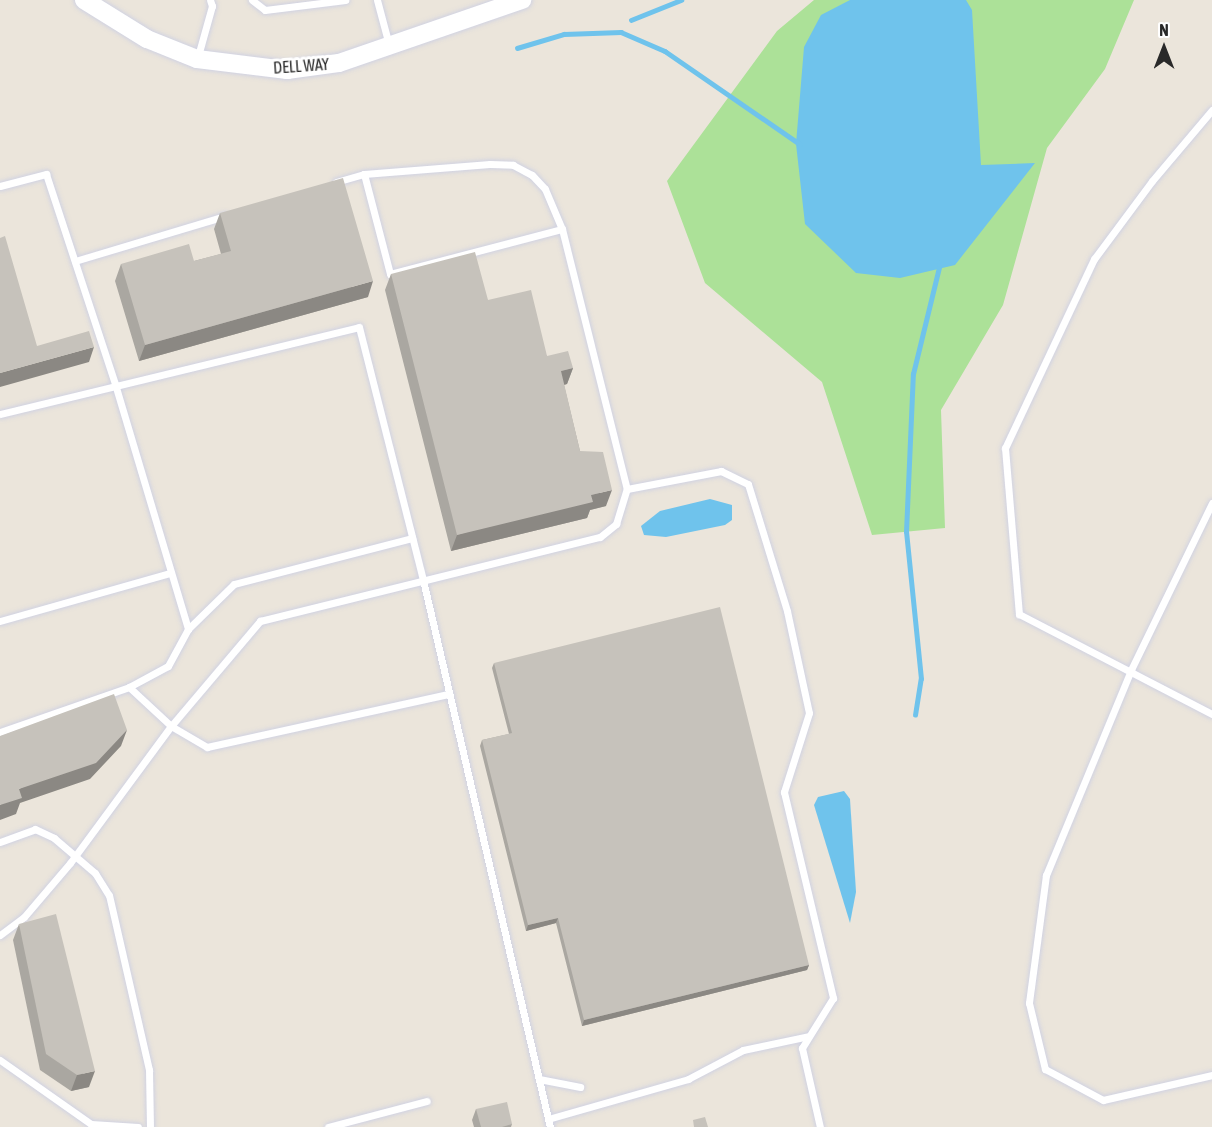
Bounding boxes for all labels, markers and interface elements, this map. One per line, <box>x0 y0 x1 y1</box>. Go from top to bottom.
north arrow <box>1134 18 1194 78</box>
text: N <box>1159 21 1169 39</box>
street label: DELL WAY <box>273 54 329 78</box>

